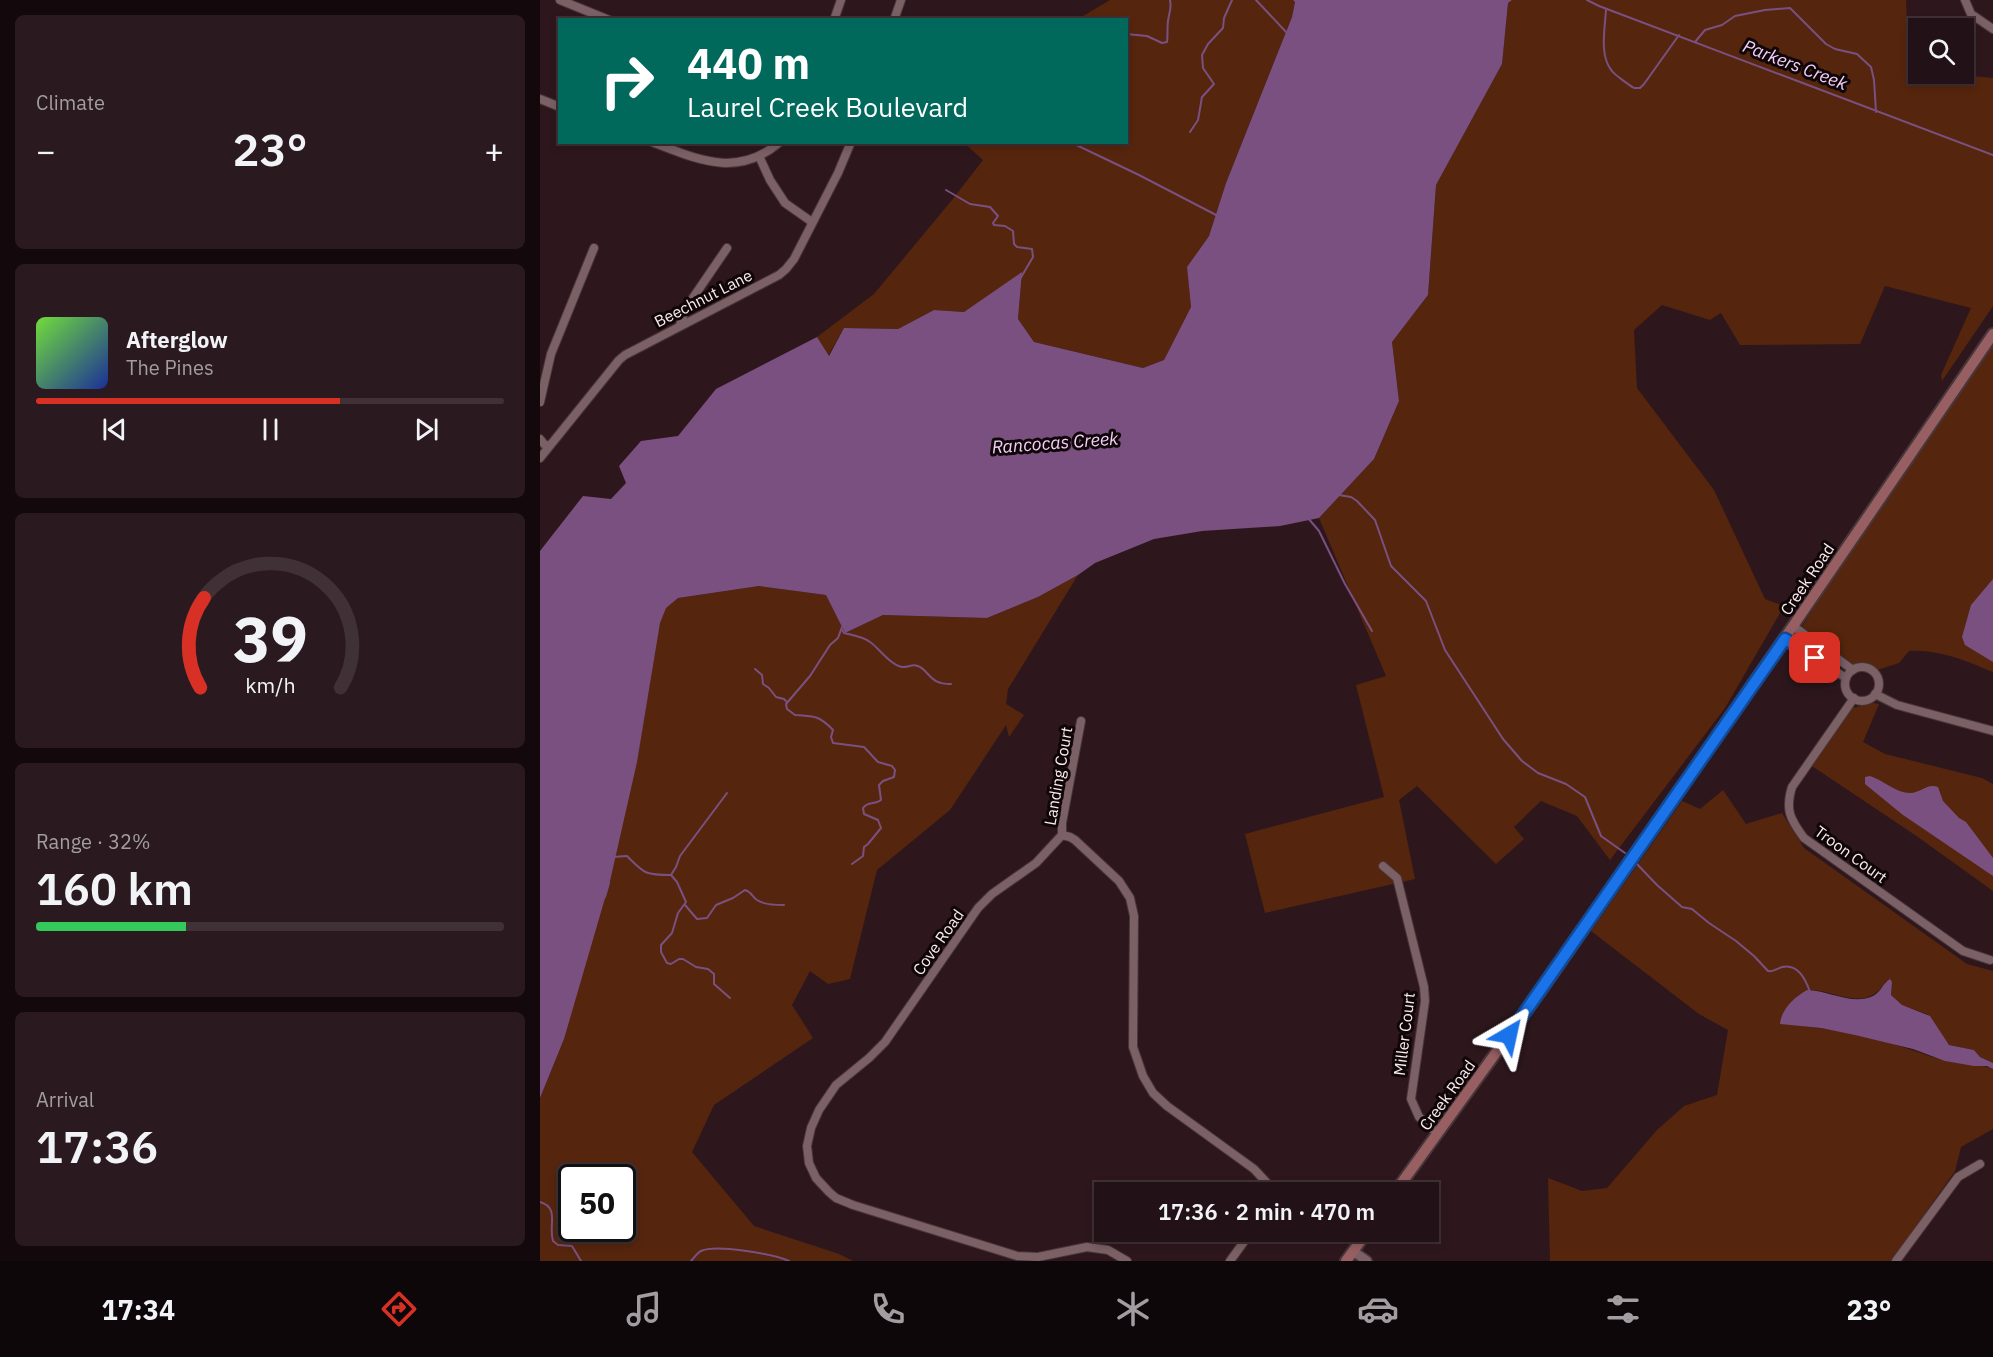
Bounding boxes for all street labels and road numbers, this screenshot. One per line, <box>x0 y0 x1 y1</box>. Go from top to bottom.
street label: Beechnut Lane <box>651 265 755 331</box>
street label: Creek Road <box>1776 539 1838 619</box>
street label: Landing Court <box>1039 725 1077 827</box>
street label: Troon Court <box>1811 821 1891 887</box>
street label: Cove Road <box>908 905 968 979</box>
street label: Miller Court <box>1389 991 1419 1077</box>
street label: Creek Road <box>1415 1056 1479 1134</box>

